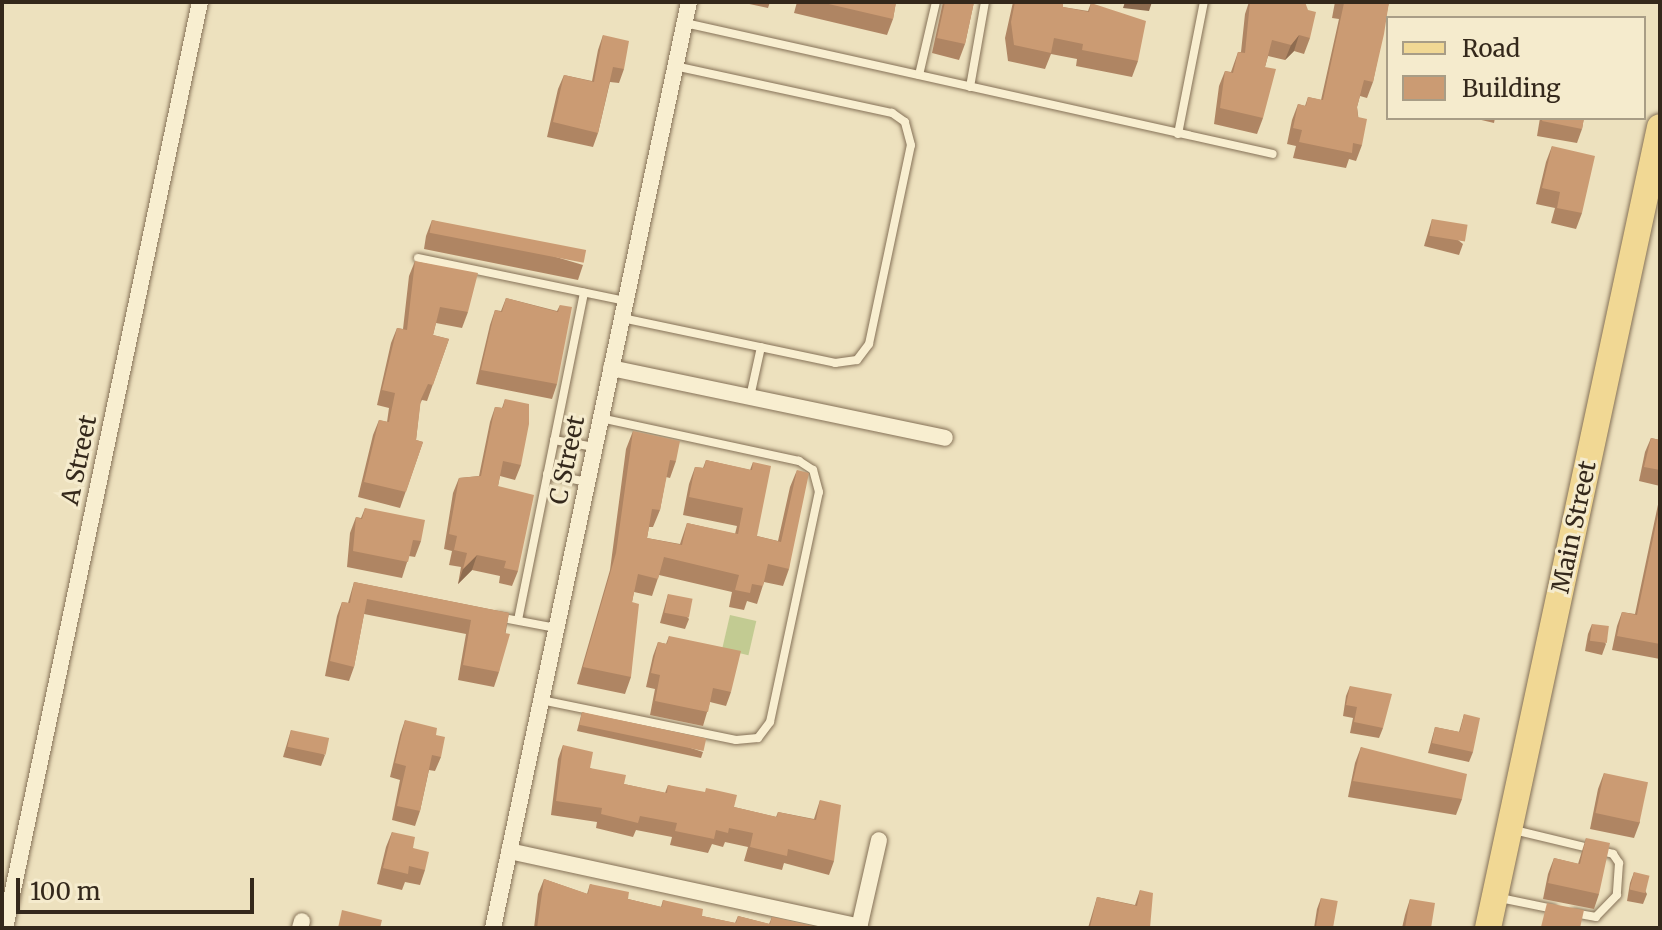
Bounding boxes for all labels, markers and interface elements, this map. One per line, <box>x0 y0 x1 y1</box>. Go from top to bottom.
legend <box>1386 16 1646 120</box>
text: Road <box>1462 33 1520 64</box>
text: Building <box>1462 73 1561 104</box>
street label: A Street <box>55 412 103 508</box>
street label: C Street <box>544 413 590 507</box>
street label: Main Street <box>1546 458 1602 596</box>
scale bar <box>20 862 258 912</box>
text: 100 m <box>30 876 100 907</box>

